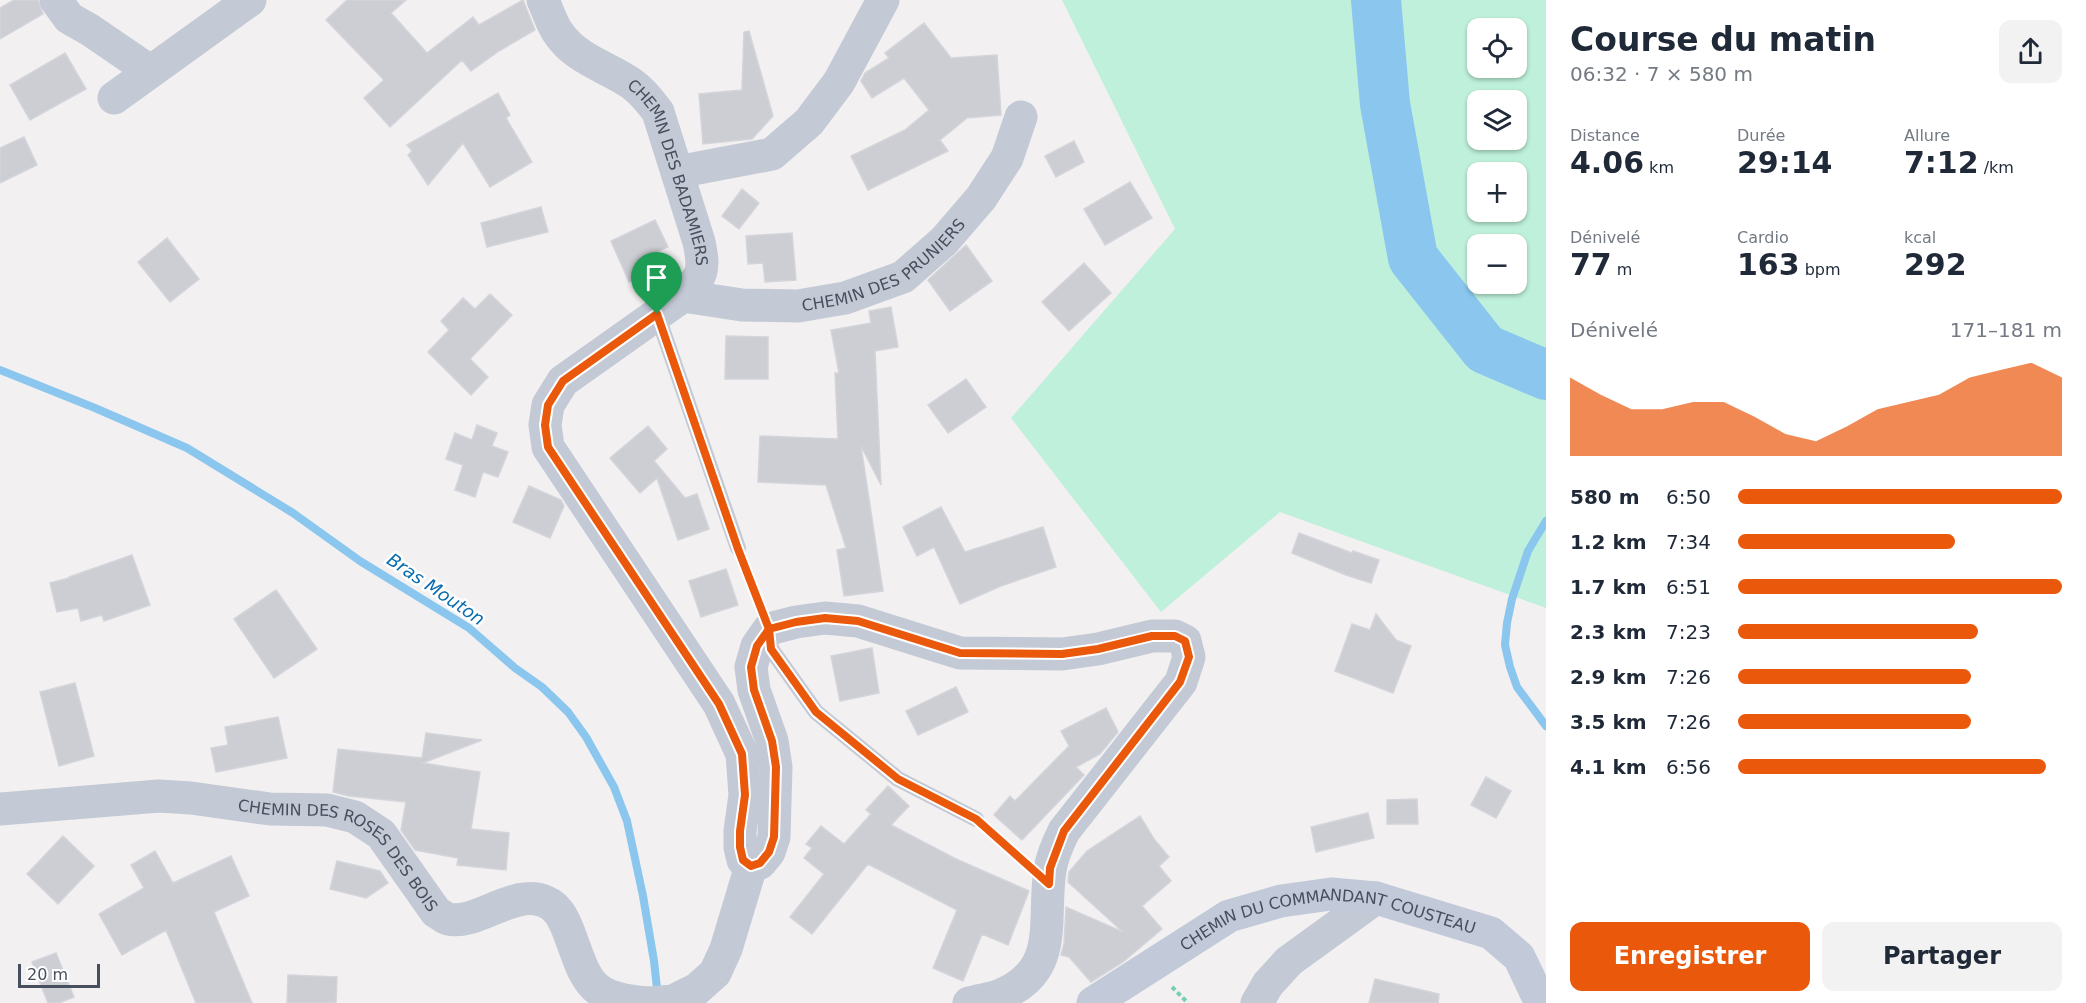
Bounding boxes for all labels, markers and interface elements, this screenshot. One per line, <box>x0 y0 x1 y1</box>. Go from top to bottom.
map controls <box>1467 18 1527 294</box>
button: locate <box>1467 18 1527 78</box>
text: Course du matin <box>1570 20 1876 59</box>
button: share <box>1999 20 2062 83</box>
text: 06:32 · 7 × 580 m <box>1570 62 1753 86</box>
street label: CHEMIN DES BADAMIERS <box>624 75 712 266</box>
button: layers <box>1467 90 1527 150</box>
text: Distance <box>1570 126 1640 145</box>
text: Durée <box>1737 126 1785 145</box>
text: Allure <box>1904 126 1950 145</box>
text: 4.06 <box>1570 145 1644 180</box>
text: 29:14 <box>1737 145 1833 180</box>
text: 7:12 <box>1904 145 1979 180</box>
text: km <box>1644 158 1674 177</box>
text: /km <box>1979 158 2014 177</box>
button: + <box>1467 162 1527 222</box>
street label: CHEMIN DES PRUNIERS <box>800 214 969 315</box>
text: Dénivelé <box>1570 228 1640 247</box>
text: Cardio <box>1737 228 1789 247</box>
text: kcal <box>1904 228 1936 247</box>
button: − <box>1467 234 1527 294</box>
text: 77 <box>1570 247 1612 282</box>
text: 163 <box>1737 247 1800 282</box>
text: 292 <box>1904 247 1967 282</box>
pin <box>631 252 682 314</box>
text: m <box>1612 260 1632 279</box>
text: bpm <box>1800 260 1841 279</box>
icon: arrive <box>640 261 673 294</box>
text: Dénivelé <box>1570 318 1658 342</box>
text: 171–181 m <box>1950 318 2062 342</box>
text: 580 m <box>1570 485 1640 509</box>
text: 6:50 <box>1666 485 1711 509</box>
text: 1.2 km <box>1570 530 1647 554</box>
text: 7:34 <box>1666 530 1711 554</box>
water label: Bras Mouton <box>383 549 489 629</box>
text: 1.7 km <box>1570 575 1647 599</box>
text: 6:51 <box>1666 575 1711 599</box>
text: 2.3 km <box>1570 620 1647 644</box>
text: 7:23 <box>1666 620 1711 644</box>
text: 2.9 km <box>1570 665 1647 689</box>
text: 7:26 <box>1666 665 1711 689</box>
text: 3.5 km <box>1570 710 1647 734</box>
text: 7:26 <box>1666 710 1711 734</box>
text: 4.1 km <box>1570 755 1647 779</box>
text: 6:56 <box>1666 755 1711 779</box>
street label: CHEMIN DES ROSES DES BOIS <box>237 795 442 915</box>
street label: CHEMIN DU COMMANDANT COUSTEAU <box>1176 884 1478 955</box>
button: Enregistrer <box>1570 922 1810 991</box>
button: Partager <box>1822 922 2062 991</box>
scale bar <box>18 961 100 988</box>
text: 20 m <box>27 965 68 984</box>

